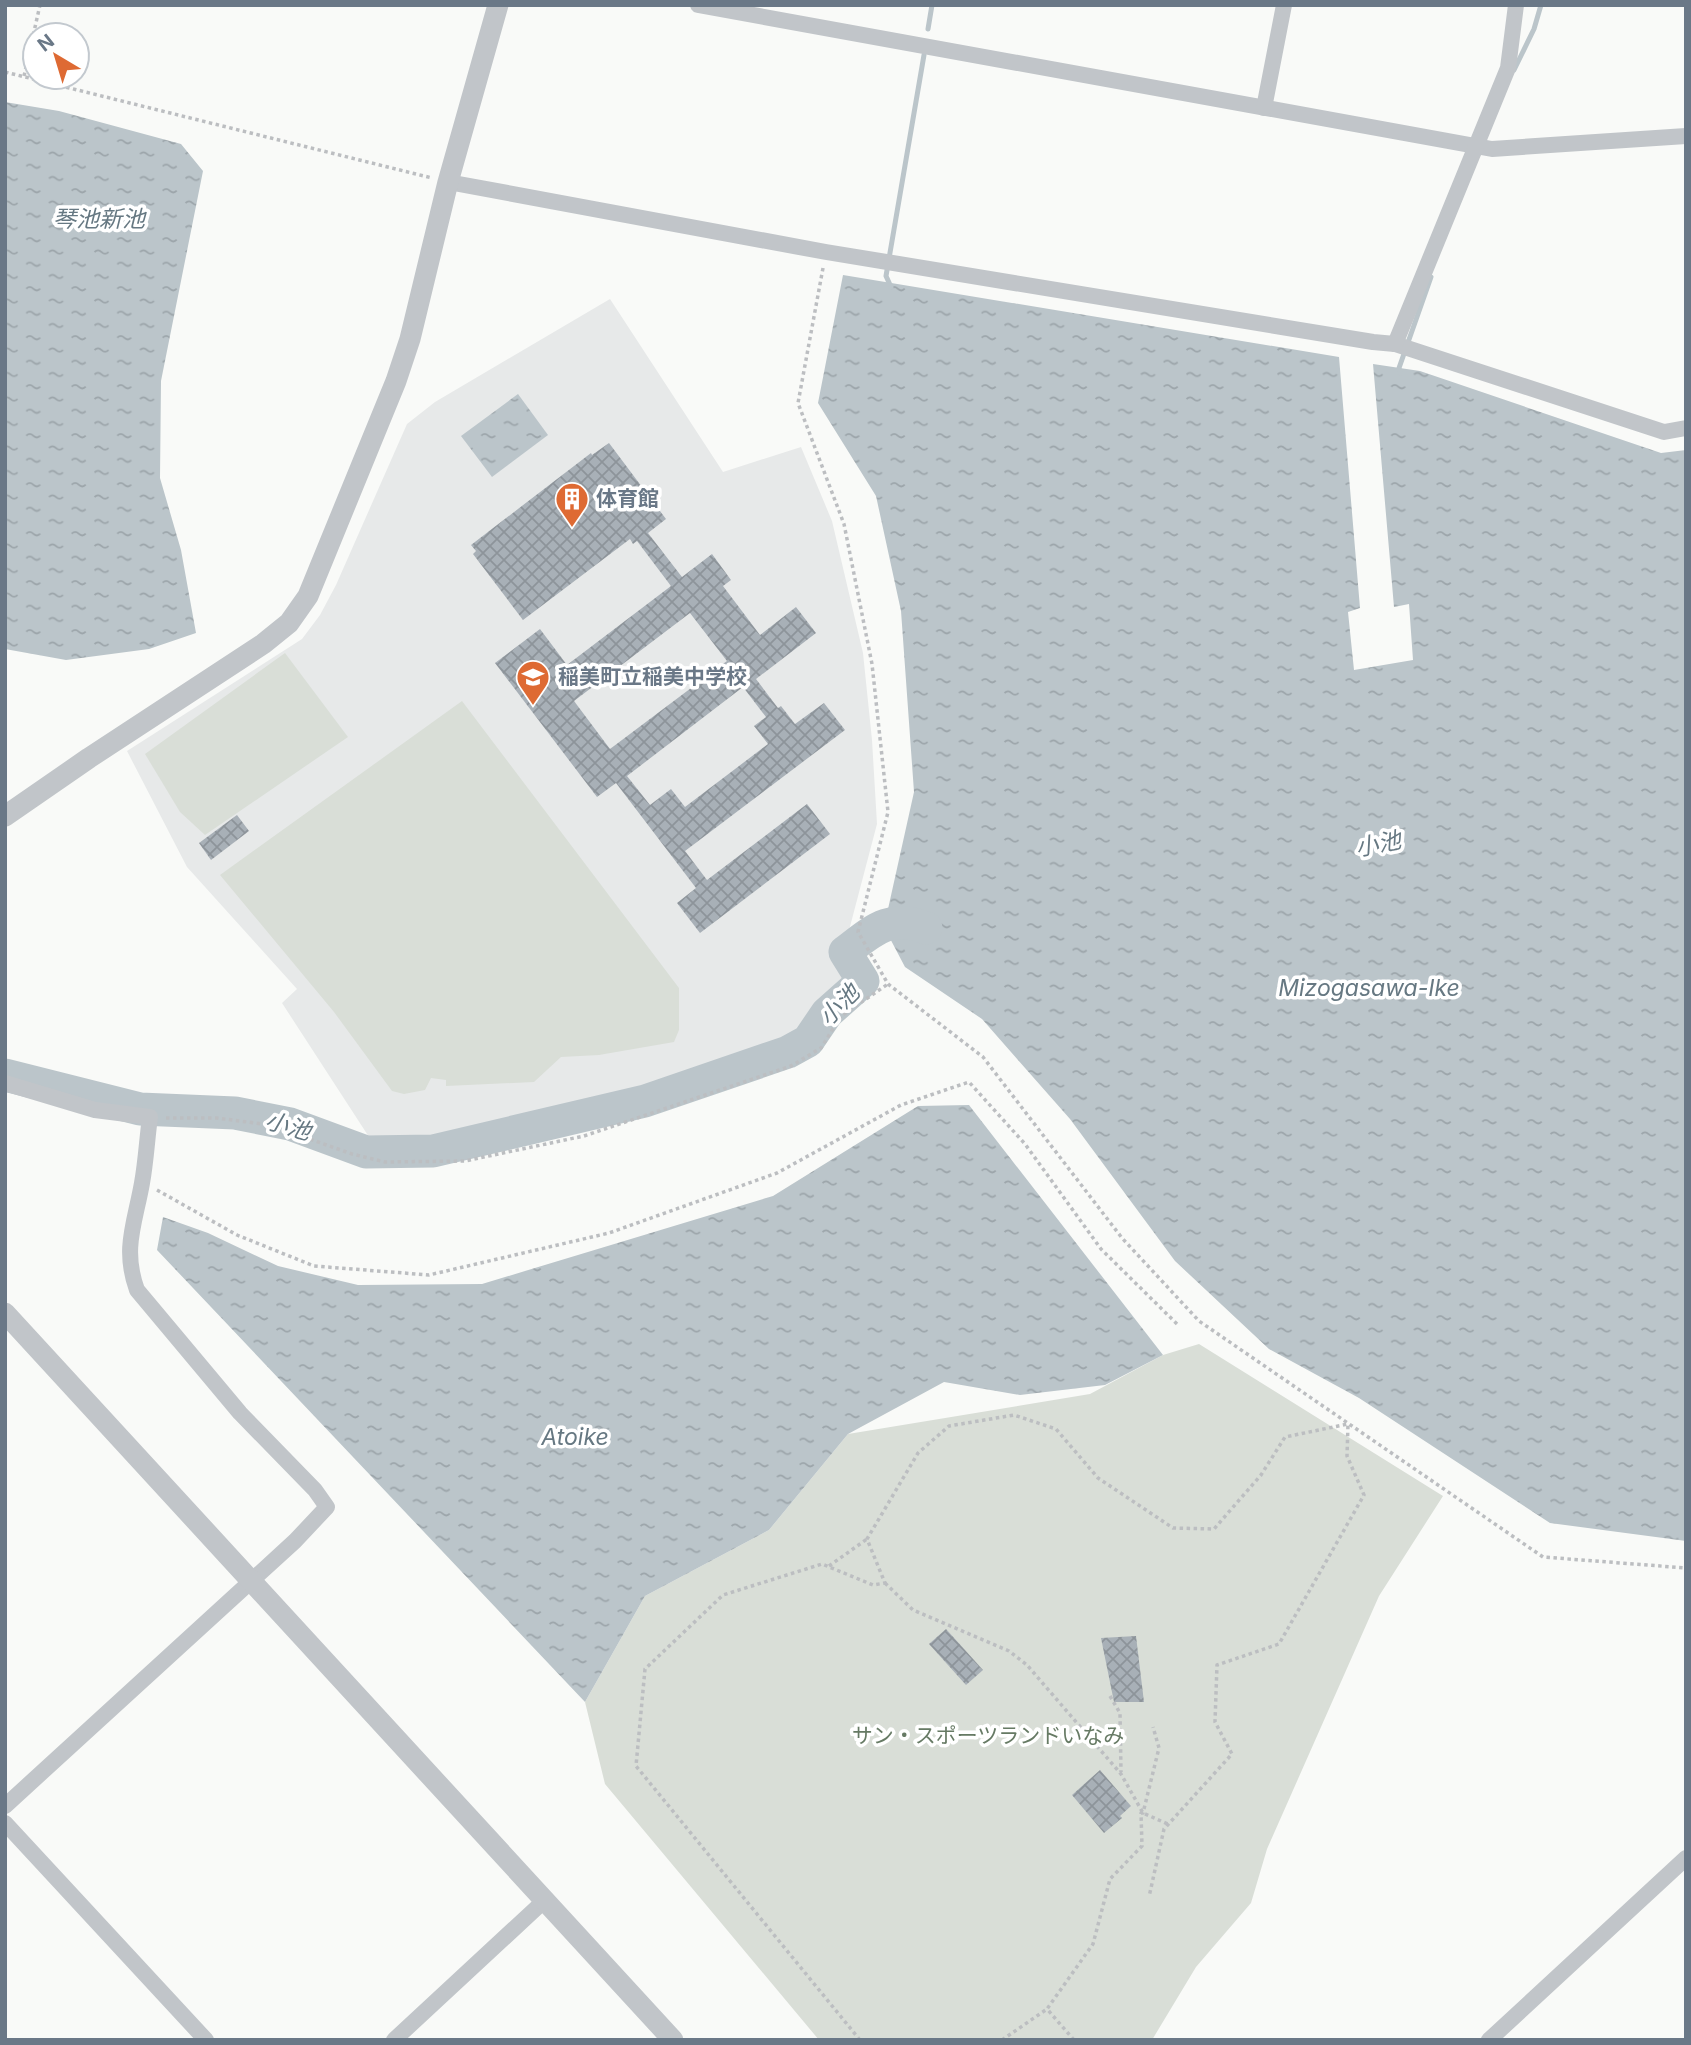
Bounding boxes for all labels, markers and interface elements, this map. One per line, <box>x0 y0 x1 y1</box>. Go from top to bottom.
north arrow <box>21 21 91 91</box>
text: N <box>33 29 59 57</box>
water label: 琴池新池 <box>53 205 147 233</box>
building icon: 体育館 <box>553 480 591 529</box>
place label: 体育館 <box>596 486 659 511</box>
school or university icon: 稲美町立稲美中学校 <box>514 658 552 707</box>
place label: 稲美町立稲美中学校 <box>558 664 747 689</box>
water label: 小池 <box>1353 825 1405 862</box>
water label: Mizogasawa-Ike <box>1278 974 1460 1002</box>
water label: 小池 <box>813 977 866 1031</box>
water label: 小池 <box>262 1106 316 1146</box>
water label: Atoike <box>540 1423 609 1451</box>
park label: サン・スポーツランドいなみ <box>852 1723 1124 1748</box>

